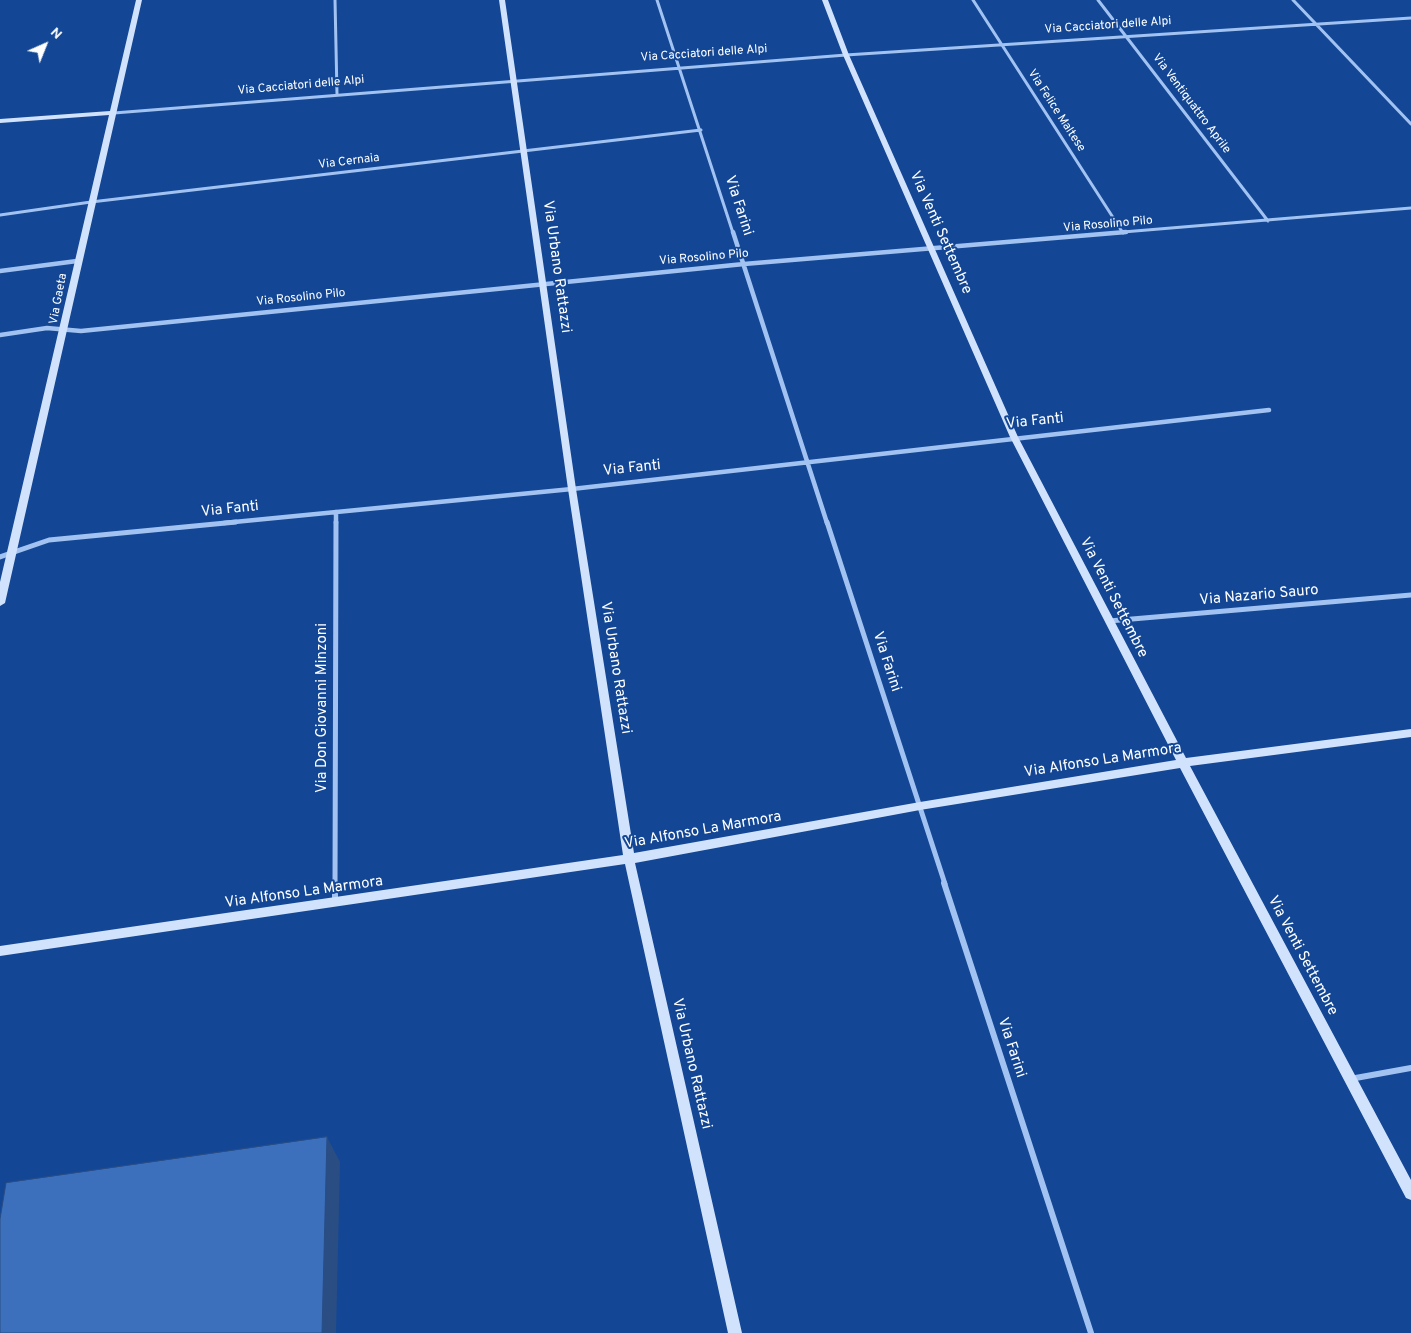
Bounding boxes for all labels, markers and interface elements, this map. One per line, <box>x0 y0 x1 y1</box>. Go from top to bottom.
street label: Via Cacciatori delle Alpi <box>1044 14 1172 38</box>
north arrow <box>20 20 70 70</box>
text: N <box>46 24 65 43</box>
street label: Via Cacciatori delle Alpi <box>640 42 768 66</box>
street label: Via Ventiquattro Aprile <box>1149 51 1233 157</box>
street label: Via Felice Maltese <box>1024 67 1088 155</box>
street label: Via Cacciatori delle Alpi <box>237 73 365 99</box>
street label: Via Cernaia <box>318 151 380 173</box>
street label: Via Venti Settembre <box>905 169 975 297</box>
street label: Via Farini <box>720 174 756 238</box>
street label: Via Urbano Rattazzi <box>538 200 574 334</box>
street label: Via Rosolino Pilo <box>1063 214 1153 236</box>
street label: Via Rosolino Pilo <box>659 247 749 269</box>
street label: Via Gaeta <box>47 272 71 326</box>
street label: Via Rosolino Pilo <box>256 286 346 310</box>
street label: Via Fanti <box>1005 410 1065 434</box>
street label: Via Fanti <box>602 457 662 481</box>
street label: Via Fanti <box>200 498 260 522</box>
street label: Via Venti Settembre <box>1075 535 1151 661</box>
street label: Via Nazario Sauro <box>1199 582 1319 610</box>
street label: Via Urbano Rattazzi <box>596 601 634 735</box>
street label: Via Don Giovanni Minzoni <box>314 623 332 793</box>
street label: Via Farini <box>868 630 904 694</box>
street label: Via Alfonso La Marmora <box>1023 740 1183 782</box>
street label: Via Alfonso La Marmora <box>623 808 783 854</box>
street label: Via Alfonso La Marmora <box>224 873 384 913</box>
street label: Via Venti Settembre <box>1263 893 1341 1019</box>
street label: Via Urbano Rattazzi <box>667 997 715 1131</box>
street label: Via Farini <box>993 1016 1029 1080</box>

